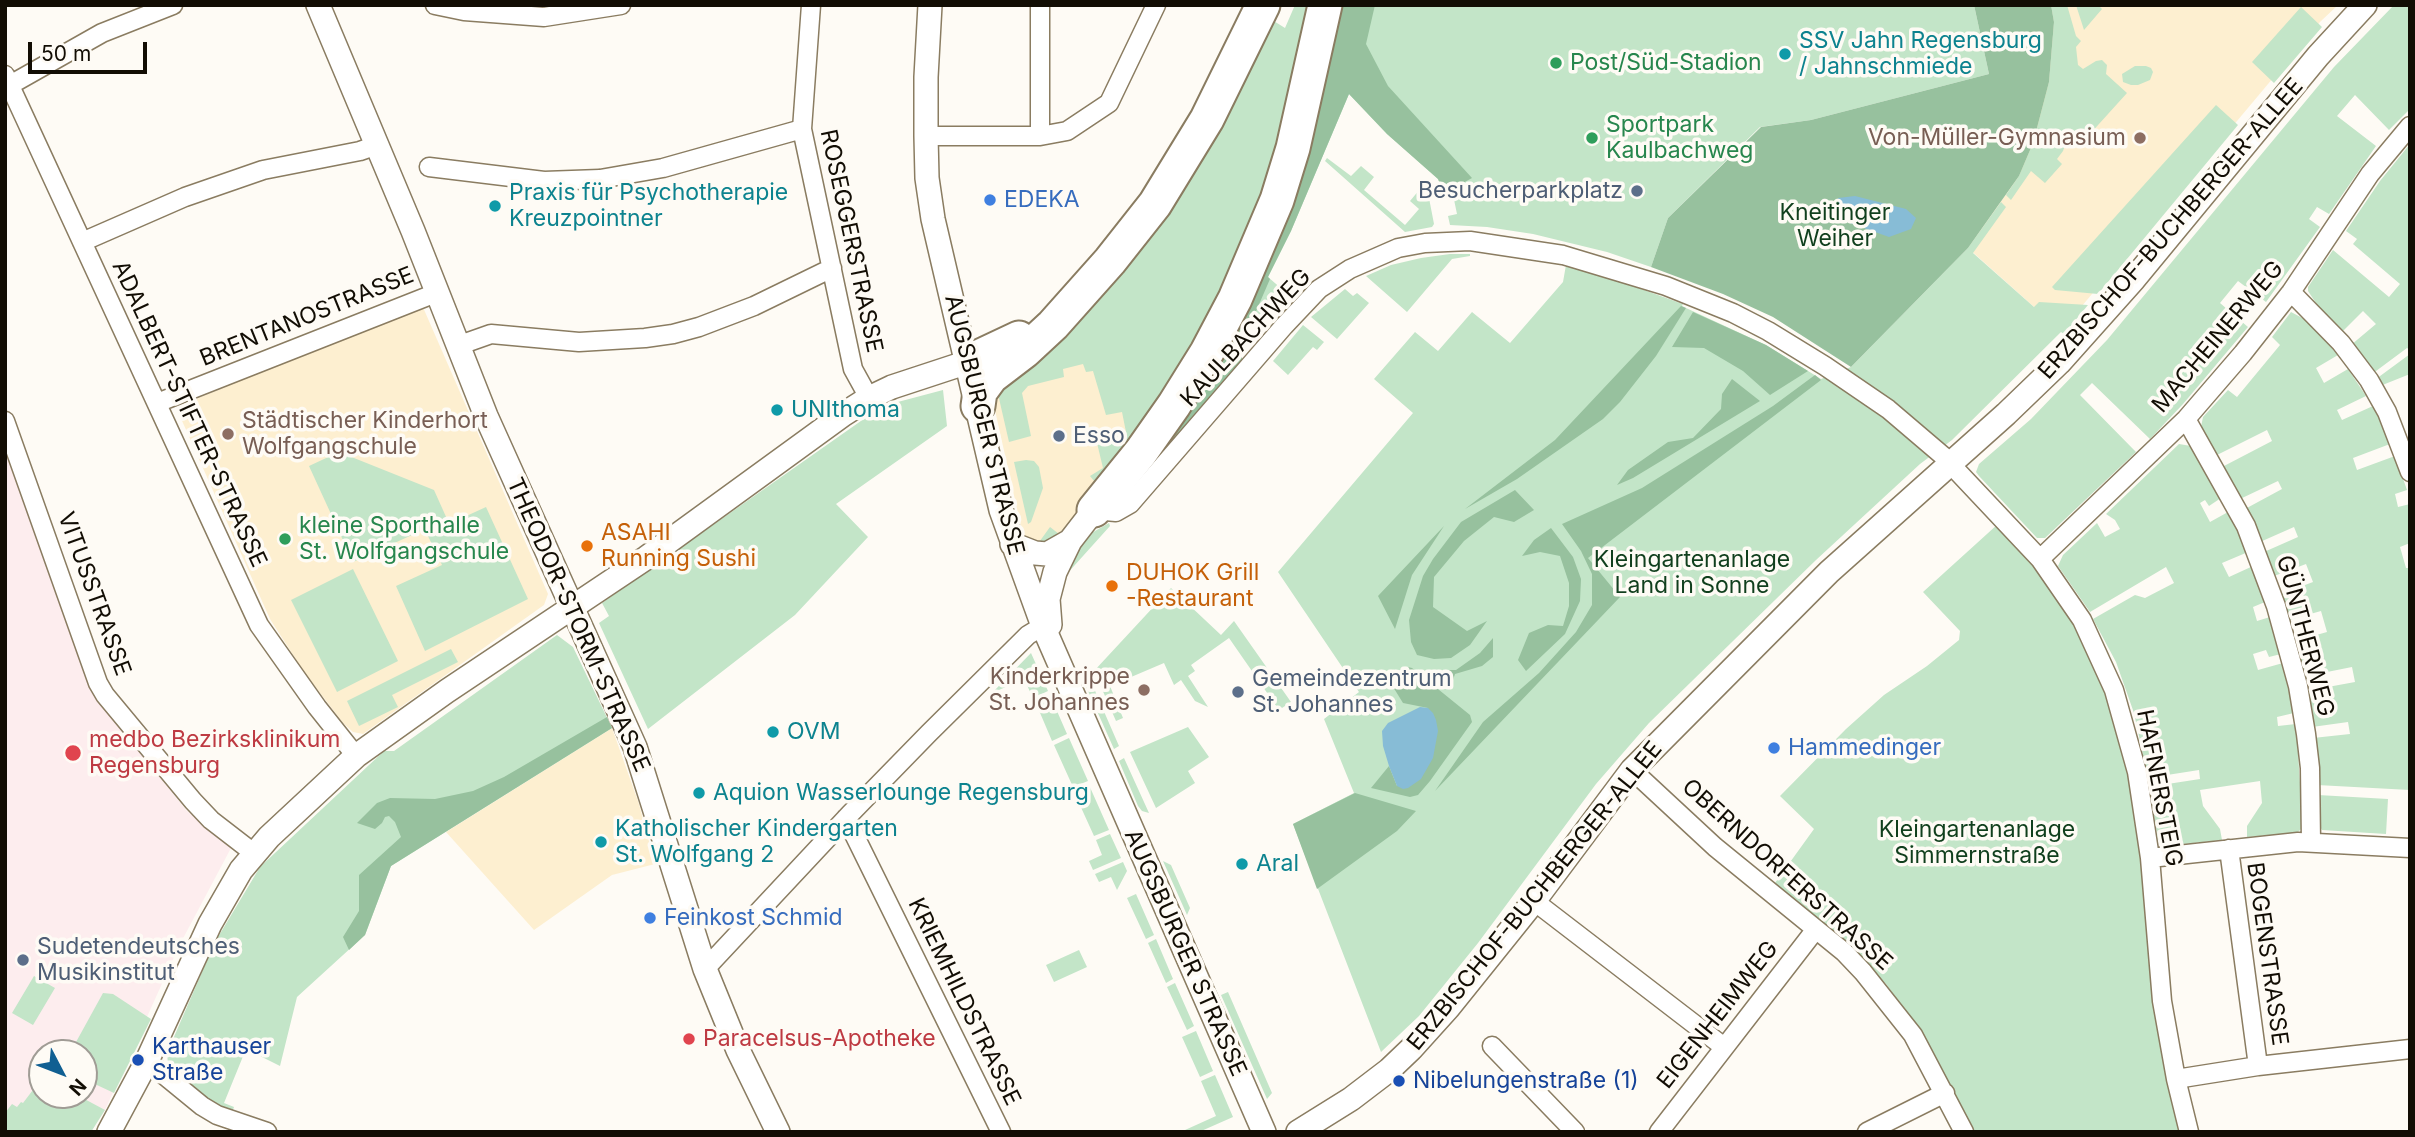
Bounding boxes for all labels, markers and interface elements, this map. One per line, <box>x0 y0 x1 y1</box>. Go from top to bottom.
place label: SSV Jahn Regensburg / Jahnschmiede <box>1799 27 2042 81</box>
scale bar <box>32 28 150 72</box>
text: 50 m <box>41 41 91 66</box>
marker: SSV Jahn Regensburg / Jahnschmiede <box>1777 46 1793 62</box>
place label: Post/Süd-Stadion <box>1570 49 1762 77</box>
marker: Post/Süd-Stadion <box>1548 55 1564 71</box>
street label: ERZBISCHOF-BUCHBERGER-ALLEE <box>2033 73 2309 385</box>
place label: Sportpark Kaulbachweg <box>1606 111 1753 165</box>
place label: Von-Müller-Gymnasium <box>1868 124 2126 152</box>
street label: ROSEGGERSTRASSE <box>814 127 888 355</box>
marker: Sportpark Kaulbachweg <box>1584 130 1600 146</box>
marker: Von-Müller-Gymnasium <box>2132 130 2148 146</box>
place label: Besucherparkplatz <box>1418 177 1623 205</box>
place label: Praxis für Psychotherapie Kreuzpointner <box>509 179 788 233</box>
marker: Besucherparkplatz <box>1629 183 1645 199</box>
place label: EDEKA <box>1004 186 1080 214</box>
marker: EDEKA <box>982 192 998 208</box>
marker: Praxis für Psychotherapie Kreuzpointner <box>487 198 503 214</box>
park label: Kneitinger Weiher <box>1780 199 1890 253</box>
street label: ADALBERT-STIFTER-STRASSE <box>106 256 272 572</box>
street label: MACHEINERWEG <box>2147 256 2289 418</box>
street label: BRENTANOSTRASSE <box>196 261 418 373</box>
street label: KAULBACHWEG <box>1175 263 1317 413</box>
street label: AUGSBURGER STRASSE <box>938 292 1030 558</box>
place label: UNIthoma <box>791 396 900 424</box>
marker: UNIthoma <box>769 402 785 418</box>
place label: Städtischer Kinderhort Wolfgangschule <box>242 407 488 461</box>
place label: Esso <box>1073 422 1125 450</box>
marker: Städtischer Kinderhort Wolfgangschule <box>220 426 236 442</box>
marker: Esso <box>1051 428 1067 444</box>
street label: THEODOR-STORM-STRASSE <box>500 474 656 776</box>
street label: VITUSSTRASSE <box>52 508 136 680</box>
place label: kleine Sporthalle St. Wolfgangschule <box>299 512 509 566</box>
place label: ASAHI Running Sushi <box>601 519 756 573</box>
marker: kleine Sporthalle St. Wolfgangschule <box>277 531 293 547</box>
marker: ASAHI Running Sushi <box>579 538 595 554</box>
park label: Kleingartenanlage Land in Sonne <box>1594 546 1790 600</box>
street label: GÜNTHERWEG <box>2270 552 2340 720</box>
place label: DUHOK Grill -Restaurant <box>1126 559 1259 613</box>
marker: DUHOK Grill -Restaurant <box>1104 578 1120 594</box>
place label: Kinderkrippe St. Johannes <box>988 663 1130 717</box>
place label: Gemeindezentrum St. Johannes <box>1252 665 1452 719</box>
marker: Kinderkrippe St. Johannes <box>1136 682 1152 698</box>
marker: Gemeindezentrum St. Johannes <box>1230 684 1246 700</box>
street label: HAFNERSTEIG <box>2130 707 2188 869</box>
place label: OVM <box>787 718 840 746</box>
marker: OVM <box>765 724 781 740</box>
place label: medbo Bezirksklinikum Regensburg <box>89 726 340 780</box>
place label: Hammedinger <box>1788 734 1941 762</box>
street label: ERZBISCHOF-BUCHBERGER-ALLEE <box>1402 736 1668 1056</box>
marker: Hammedinger <box>1766 740 1782 756</box>
marker: medbo Bezirksklinikum Regensburg <box>63 743 83 763</box>
street label: OBERNDORFERSTRASSE <box>1676 773 1898 977</box>
place label: Aquion Wasserlounge Regensburg <box>713 779 1089 807</box>
marker: Aquion Wasserlounge Regensburg <box>691 785 707 801</box>
place label: Katholischer Kindergarten St. Wolfgang 2 <box>615 815 898 869</box>
park label: Kleingartenanlage Simmernstraße <box>1879 816 2075 870</box>
street label: AUGSBURGER STRASSE <box>1118 825 1252 1081</box>
marker: Katholischer Kindergarten St. Wolfgang 2 <box>593 834 609 850</box>
place label: Aral <box>1256 850 1299 878</box>
marker: Aral <box>1234 856 1250 872</box>
street label: BOGENSTRASSE <box>2240 861 2294 1047</box>
street label: KRIEMHILDSTRASSE <box>902 894 1026 1110</box>
place label: Feinkost Schmid <box>664 904 843 932</box>
marker: Feinkost Schmid <box>642 910 658 926</box>
place label: Sudetendeutsches Musikinstitut <box>37 933 240 987</box>
street label: EIGENHEIMWEG <box>1652 936 1784 1094</box>
marker: Sudetendeutsches Musikinstitut <box>15 952 31 968</box>
place label: Paracelsus-Apotheke <box>703 1025 936 1053</box>
marker: Paracelsus-Apotheke <box>681 1031 697 1047</box>
place label: Karthauser Straße <box>152 1033 271 1087</box>
north arrow <box>28 1039 98 1109</box>
marker: Karthauser Straße <box>130 1052 146 1068</box>
place label: Nibelungenstraße (1) <box>1413 1067 1639 1095</box>
marker: Nibelungenstraße (1) <box>1391 1073 1407 1089</box>
text: N <box>64 1074 91 1100</box>

